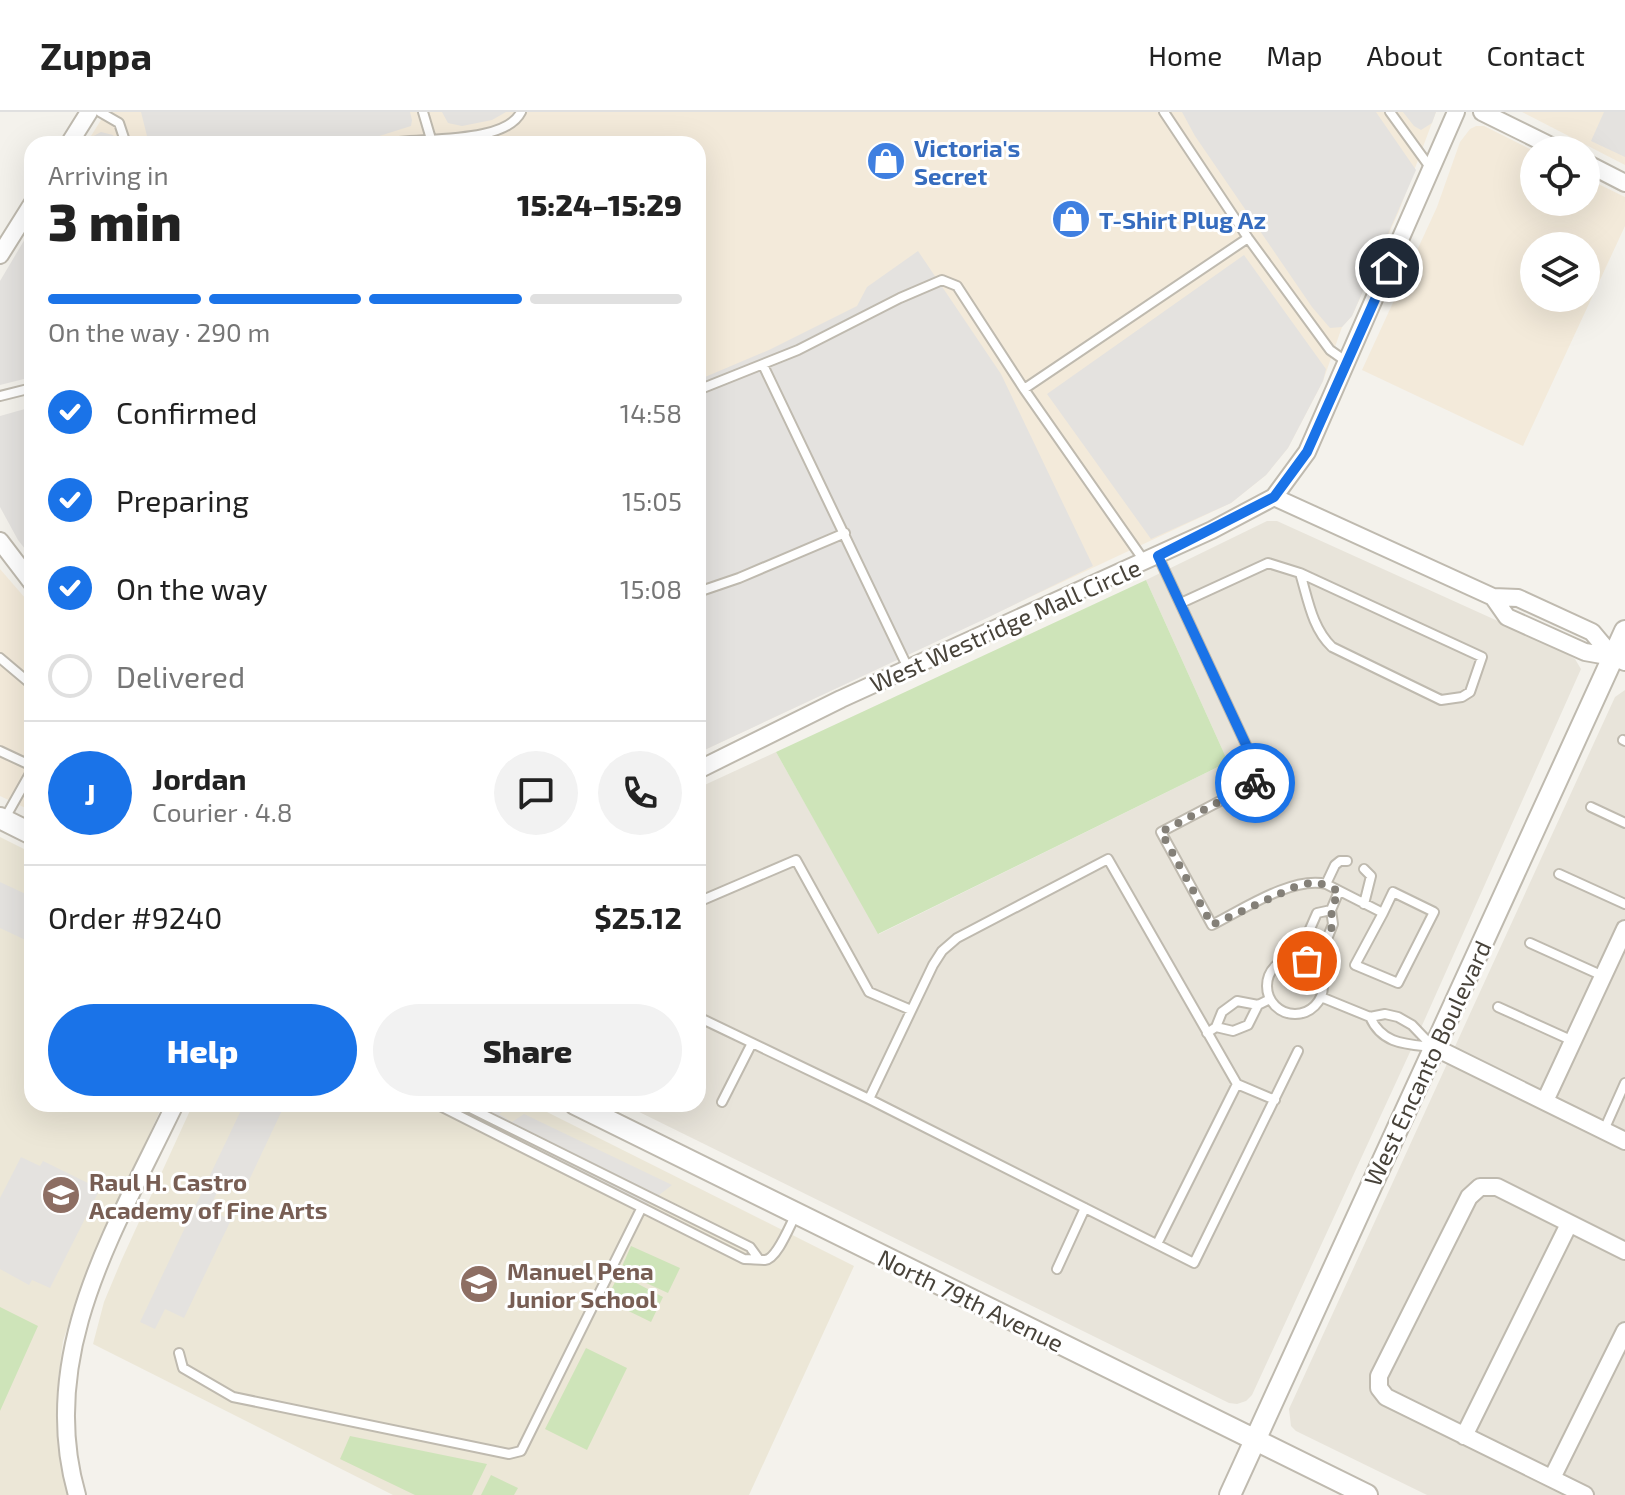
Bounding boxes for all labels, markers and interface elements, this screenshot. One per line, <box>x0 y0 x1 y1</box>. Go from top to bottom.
text: Zuppa <box>40 32 152 78</box>
text: Home <box>1148 38 1222 72</box>
text: Map <box>1266 38 1323 72</box>
text: About <box>1367 38 1442 72</box>
text: Contact <box>1486 38 1585 72</box>
place label: Victoria's Secret <box>914 133 1020 190</box>
map controls <box>1520 136 1600 312</box>
button: locate <box>1520 136 1600 216</box>
shop icon: Victoria's Secret <box>865 140 907 182</box>
text: Arriving in <box>48 159 169 190</box>
text: 15:24–15:29 <box>517 186 682 222</box>
text: 3 min <box>48 189 182 251</box>
shop icon: T-Shirt Plug Az <box>1050 198 1092 240</box>
place label: T-Shirt Plug Az <box>1099 205 1266 234</box>
button: layers <box>1520 232 1600 312</box>
pin <box>1355 234 1423 302</box>
icon: home <box>1367 246 1411 290</box>
text: On the way · 290 m <box>48 316 270 347</box>
icon: check <box>48 390 92 434</box>
text: Confirmed <box>116 394 257 430</box>
text: 14:58 <box>620 397 682 428</box>
icon: check <box>48 478 92 522</box>
text: Preparing <box>116 482 249 518</box>
text: 15:05 <box>622 485 682 516</box>
street label: West Westridge Mall Circle <box>865 552 1145 698</box>
icon: check <box>48 566 92 610</box>
text: On the way <box>116 570 268 606</box>
text: 15:08 <box>620 573 682 604</box>
text: Delivered <box>116 658 245 694</box>
courier <box>1215 743 1295 823</box>
button: chat <box>494 751 578 835</box>
button: phone <box>598 751 682 835</box>
text: Jordan <box>152 760 247 796</box>
icon: bike <box>1233 761 1277 805</box>
text: J <box>84 775 96 811</box>
text: Courier · 4.8 <box>152 796 293 827</box>
text: Order #9240 <box>48 899 222 935</box>
text: $25.12 <box>594 899 682 935</box>
pin <box>1273 927 1341 995</box>
street label: West Encanto Boulevard <box>1357 936 1497 1190</box>
icon: bag <box>1285 939 1329 983</box>
button: Help <box>48 1004 357 1096</box>
button: Share <box>373 1004 682 1096</box>
place label: Raul H. Castro Academy of Fine Arts <box>89 1167 327 1224</box>
school or university icon: Raul H. Castro Academy of Fine Arts <box>40 1174 82 1216</box>
street label: North 79th Avenue <box>873 1242 1069 1358</box>
place label: Manuel Pena Junior School <box>507 1256 657 1313</box>
school or university icon: Manuel Pena Junior School <box>458 1263 500 1305</box>

